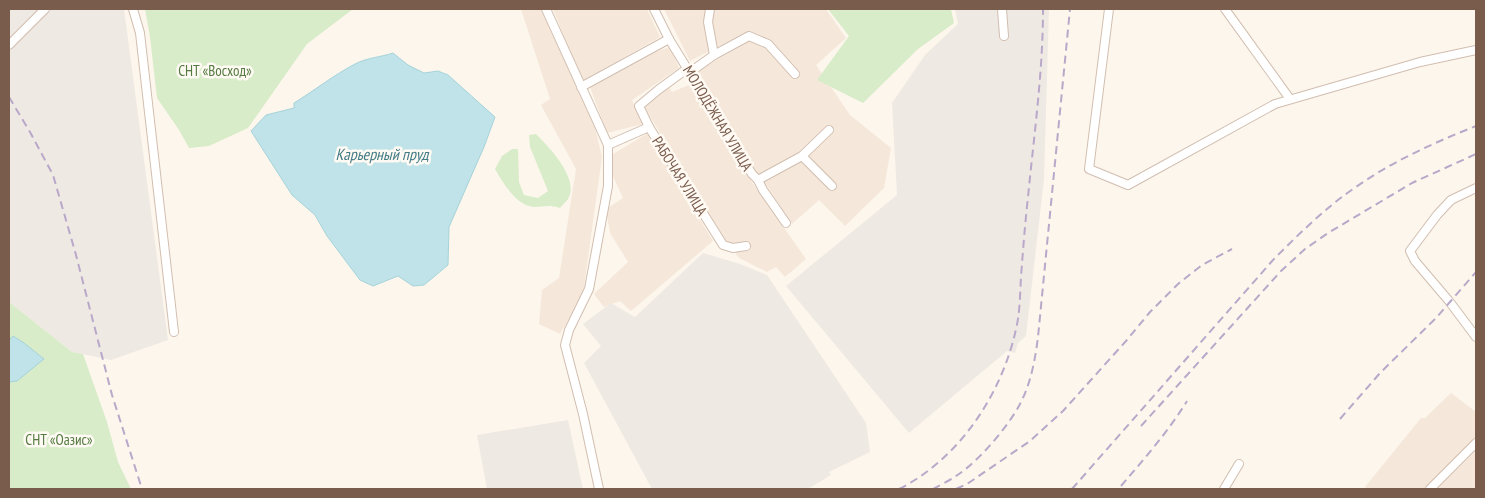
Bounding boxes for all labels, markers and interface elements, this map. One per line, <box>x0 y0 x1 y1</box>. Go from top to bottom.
park label: СНТ «Восход» <box>178 61 252 80</box>
street label: МОЛОДЁЖНАЯ УЛИЦА <box>679 62 758 175</box>
street label: РАБОЧАЯ УЛИЦА <box>648 133 712 220</box>
water label: Карьерный пруд <box>335 144 430 164</box>
park label: СНТ «Оазис» <box>25 430 93 449</box>

